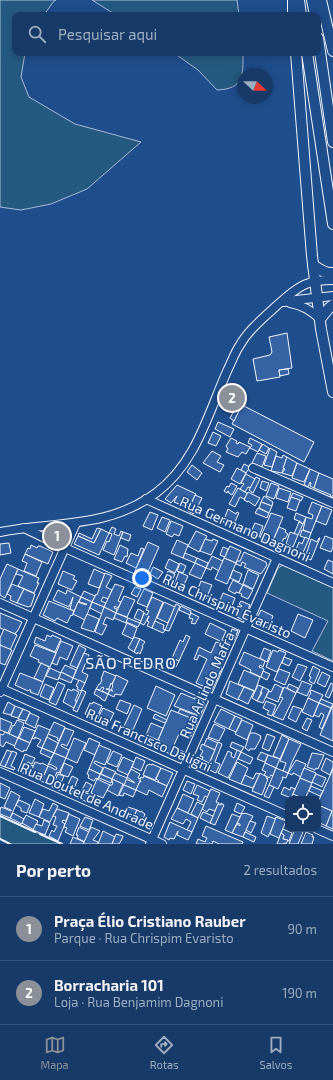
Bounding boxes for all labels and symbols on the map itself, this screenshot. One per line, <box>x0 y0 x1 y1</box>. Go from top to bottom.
north arrow <box>237 68 273 104</box>
pin: 2 <box>219 383 245 413</box>
street label: Rua Germano Dagnoni <box>177 492 313 565</box>
pin: 1 <box>44 521 70 551</box>
your location <box>132 568 152 588</box>
street label: Rua Chrispim Evaristo <box>160 569 294 642</box>
street label: Rua Arlindo Mafra <box>175 629 238 741</box>
district label: SÃO PEDRO <box>85 653 177 672</box>
street label: Rua Francisco Daligni <box>84 704 215 775</box>
street label: Rua Doutel de Andrade <box>18 758 157 833</box>

